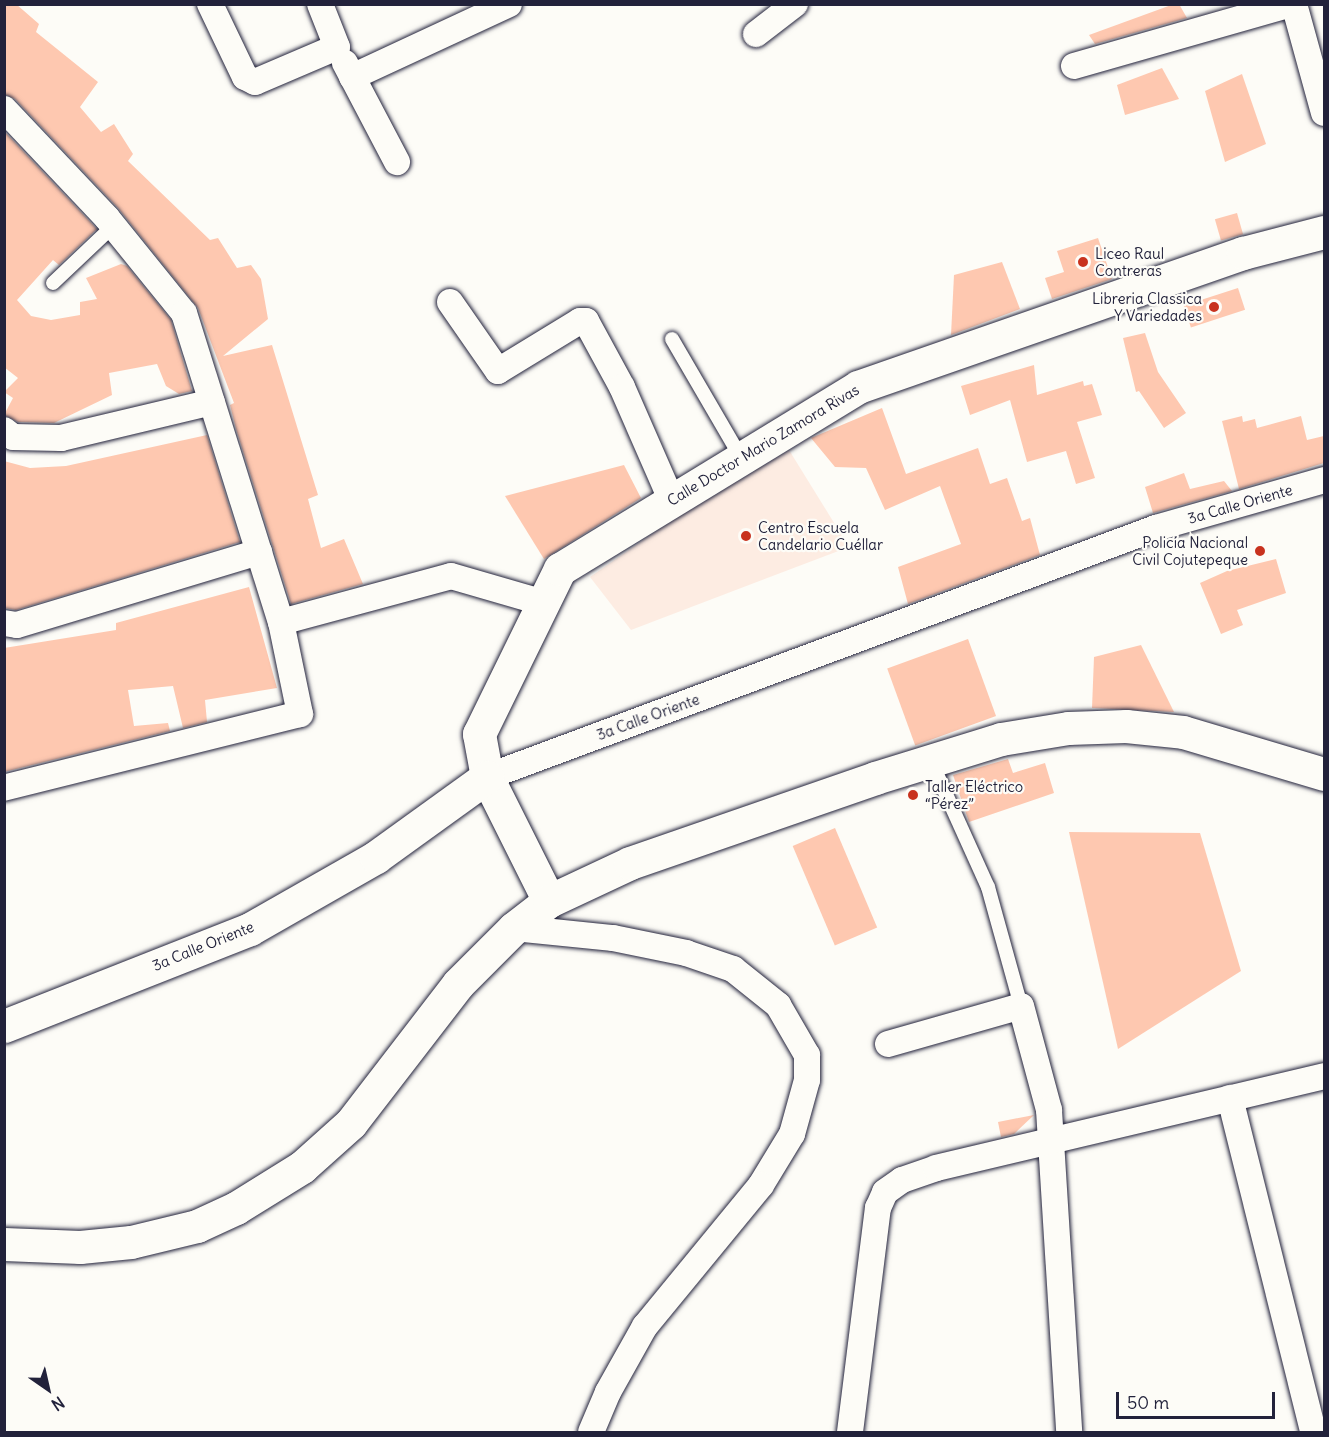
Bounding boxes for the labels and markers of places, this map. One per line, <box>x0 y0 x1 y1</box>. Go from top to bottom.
place label: Liceo Raul Contreras <box>1095 244 1164 279</box>
marker: Liceo Raul Contreras <box>1076 255 1090 269</box>
place label: Libreria Classica Y Variedades <box>1092 289 1202 324</box>
marker: Libreria Classica Y Variedades <box>1207 300 1221 314</box>
place label: Centro Escuela Candelario Cuéllar <box>758 518 883 553</box>
marker: Centro Escuela Candelario Cuéllar <box>739 529 753 543</box>
place label: Policía Nacional Civil Cojutepeque <box>1132 533 1248 568</box>
marker: Policía Nacional Civil Cojutepeque <box>1253 544 1267 558</box>
place label: Taller Eléctrico “Pérez” <box>925 777 1023 812</box>
marker: Taller Eléctrico “Pérez” <box>906 788 920 802</box>

